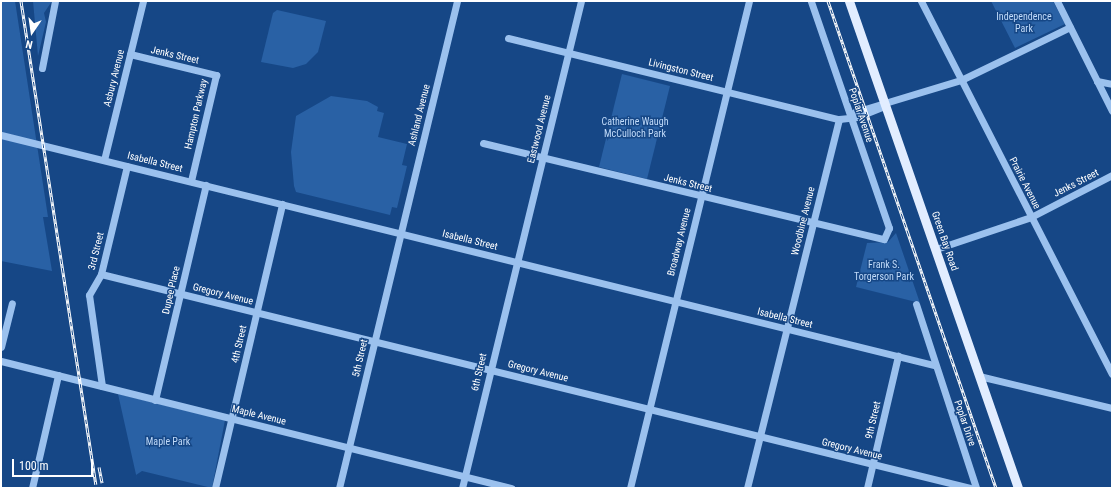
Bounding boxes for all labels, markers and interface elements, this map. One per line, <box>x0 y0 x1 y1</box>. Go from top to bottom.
park label: Independence Park <box>996 10 1052 34</box>
north arrow <box>12 12 52 52</box>
text: N <box>24 37 34 51</box>
street label: Jenks Street <box>150 44 200 66</box>
street label: Asbury Avenue <box>101 48 127 108</box>
street label: Livingston Street <box>647 56 715 84</box>
street label: Hampton Parkway <box>182 78 210 150</box>
street label: Ashland Avenue <box>406 83 432 147</box>
street label: Poplar Avenue <box>846 86 876 144</box>
street label: Eastwood Avenue <box>525 94 553 164</box>
park label: Catherine Waugh McCulloch Park <box>602 115 668 138</box>
street label: Isabella Street <box>126 149 184 175</box>
street label: Prairie Avenue <box>1007 155 1043 211</box>
street label: Jenks Street <box>1051 166 1101 200</box>
street label: Jenks Street <box>663 171 713 195</box>
street label: Woodbine Avenue <box>789 185 817 257</box>
street label: Broadway Avenue <box>665 207 693 277</box>
street label: Green Bay Road <box>929 210 961 272</box>
street label: Isabella Street <box>441 227 499 253</box>
street label: 3rd Street <box>86 231 106 271</box>
park label: Frank S. Torgerson Park <box>854 258 914 282</box>
street label: Dupee Place <box>160 265 182 315</box>
street label: Gregory Avenue <box>192 281 254 307</box>
street label: Isabella Street <box>756 305 814 331</box>
street label: 4th Street <box>229 324 249 364</box>
street label: 5th Street <box>350 338 370 378</box>
street label: 6th Street <box>469 352 489 392</box>
street label: Gregory Avenue <box>507 358 569 384</box>
street label: Poplar Drive <box>952 398 978 448</box>
street label: 9th Street <box>863 400 883 440</box>
street label: Maple Avenue <box>231 402 287 428</box>
park label: Maple Park <box>146 436 190 448</box>
street label: Gregory Avenue <box>821 436 883 462</box>
scale bar <box>14 451 95 477</box>
text: 100 m <box>19 459 49 473</box>

